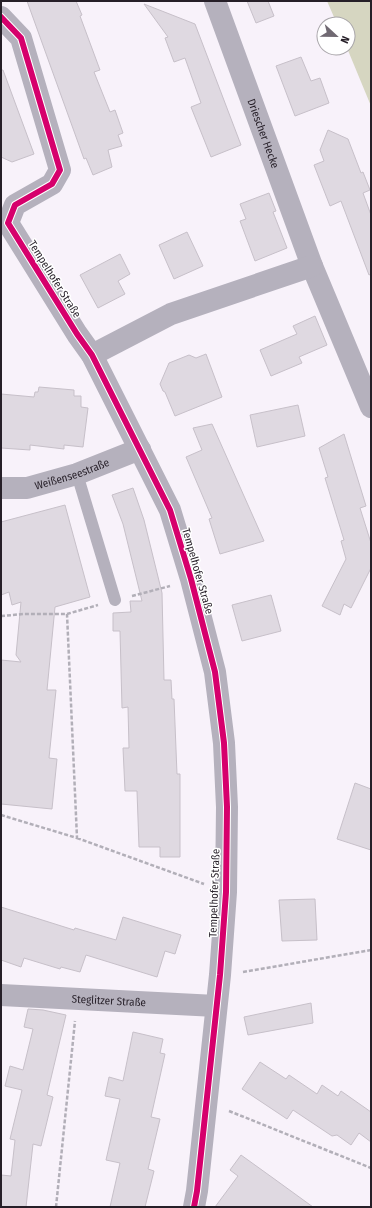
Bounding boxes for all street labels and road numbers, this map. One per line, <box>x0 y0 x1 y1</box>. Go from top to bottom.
street label: Driescher Hecke <box>244 97 282 170</box>
street label: Tempelhofer Straße <box>26 238 84 320</box>
street label: Weißenseestraße <box>33 456 111 493</box>
street label: Tempelhofer Straße <box>179 527 216 615</box>
street label: Tempelhofer Straße <box>206 849 223 937</box>
street label: Steglitzer Straße <box>71 993 146 1009</box>

